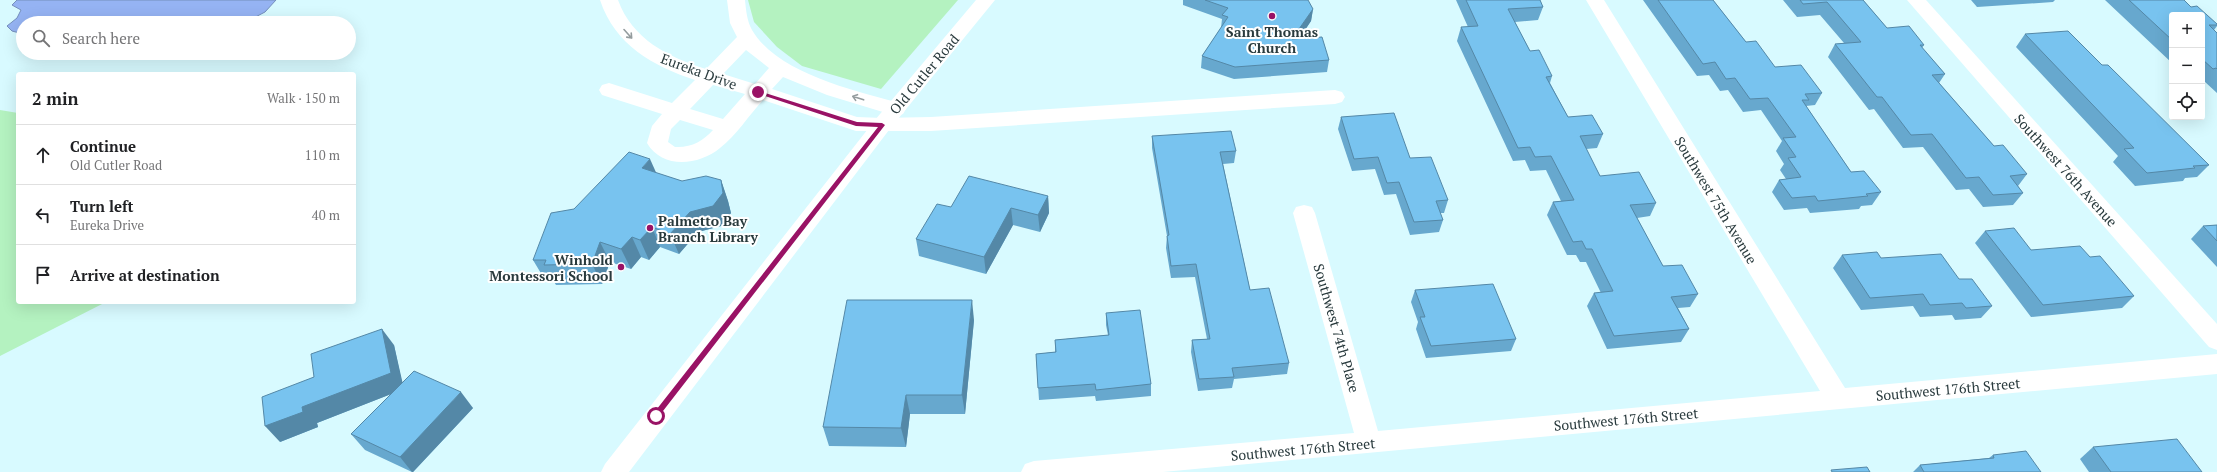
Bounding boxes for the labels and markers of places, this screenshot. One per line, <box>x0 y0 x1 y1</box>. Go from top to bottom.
marker: Saint Thomas Church <box>1267 11 1277 21</box>
place label: Saint Thomas Church <box>1226 22 1318 57</box>
place label: Palmetto Bay Branch Library <box>658 211 758 246</box>
marker: Palmetto Bay Branch Library <box>645 223 655 233</box>
place label: Winhold Montessori School <box>489 250 614 285</box>
marker: Winhold Montessori School <box>616 262 626 272</box>

